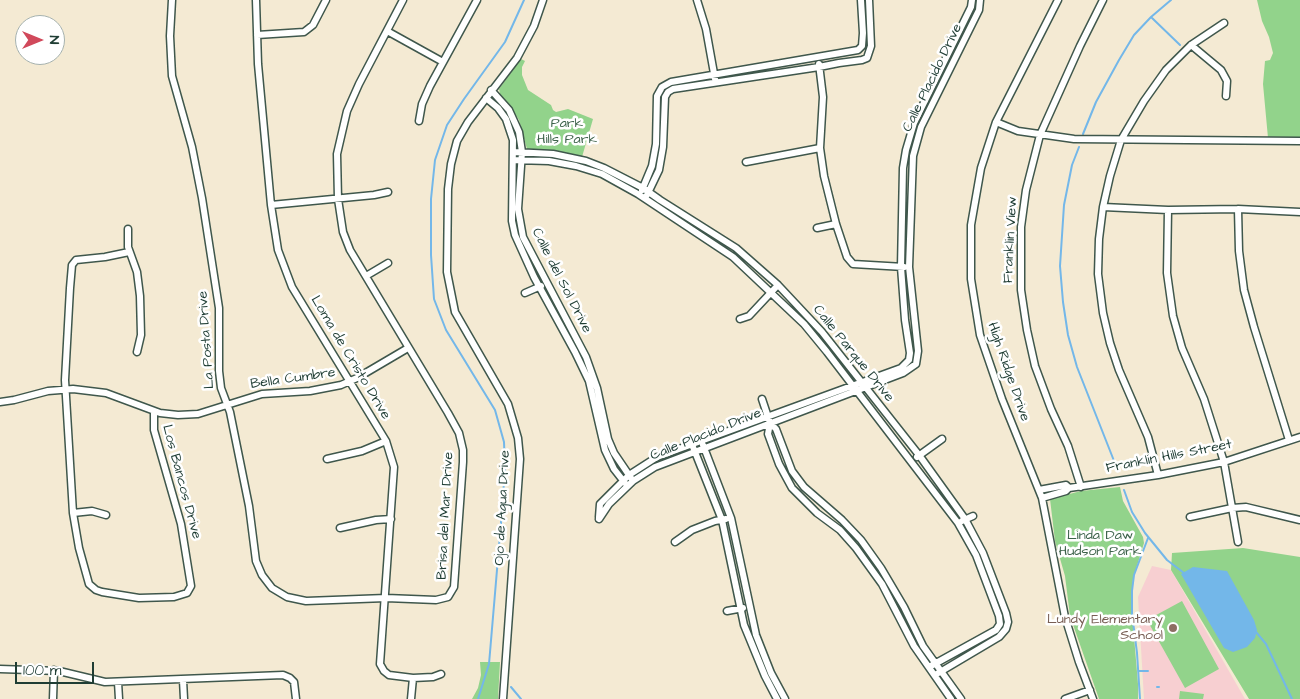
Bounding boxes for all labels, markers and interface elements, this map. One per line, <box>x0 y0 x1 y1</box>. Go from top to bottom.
north arrow <box>15 15 65 65</box>
street label: Calle Placido Drive <box>900 21 966 135</box>
text: N <box>44 36 64 44</box>
park label: Park Hills Park <box>537 116 597 148</box>
street label: Franklin View <box>1000 196 1022 284</box>
street label: Calle del Sol Drive <box>527 226 595 336</box>
street label: La Posta Drive <box>195 290 219 390</box>
street label: Loma de Cristo Drive <box>306 293 394 423</box>
street label: Calle Parque Drive <box>809 302 897 406</box>
street label: High Ridge Drive <box>983 320 1033 424</box>
street label: Bella Cumbre <box>249 365 337 393</box>
street label: Calle Placido Drive <box>648 405 764 465</box>
street label: Los Bancos Drive <box>158 423 204 541</box>
street label: Franklin Hills Street <box>1105 437 1233 477</box>
street label: Ojo de Agua Drive <box>492 450 514 566</box>
street label: Brisa del Mar Drive <box>434 452 458 580</box>
park label: Linda Daw Hudson Park <box>1059 528 1141 560</box>
place label: Lundy Elementary School <box>1047 612 1163 644</box>
marker: Lundy Elementary School <box>1167 622 1179 634</box>
scale bar <box>18 652 96 684</box>
text: 100 m <box>23 660 62 681</box>

